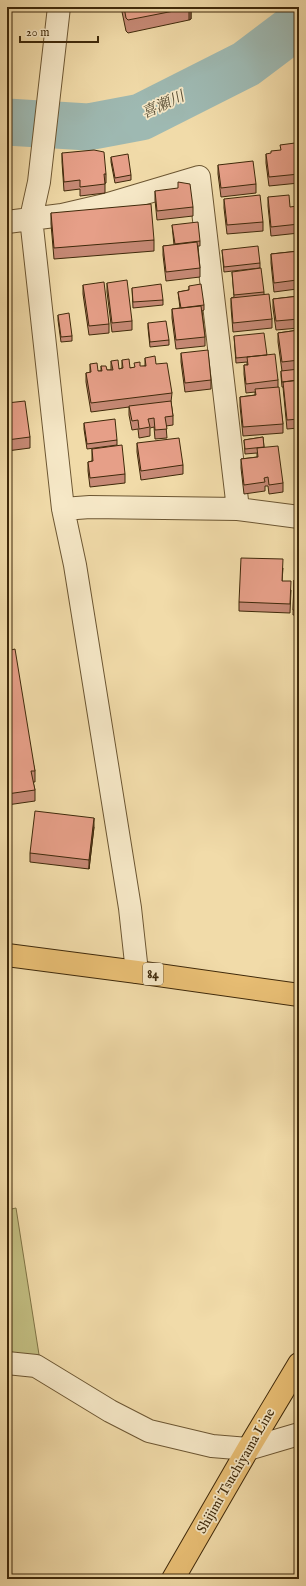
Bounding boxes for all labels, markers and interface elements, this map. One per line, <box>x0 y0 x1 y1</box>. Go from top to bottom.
scale bar <box>20 18 98 44</box>
text: 20 m <box>26 25 49 40</box>
water label: 喜瀬川 <box>139 86 189 123</box>
road number: 84 <box>143 963 163 985</box>
street label: Shijimi Tsuchiyama Line <box>193 1405 280 1537</box>

